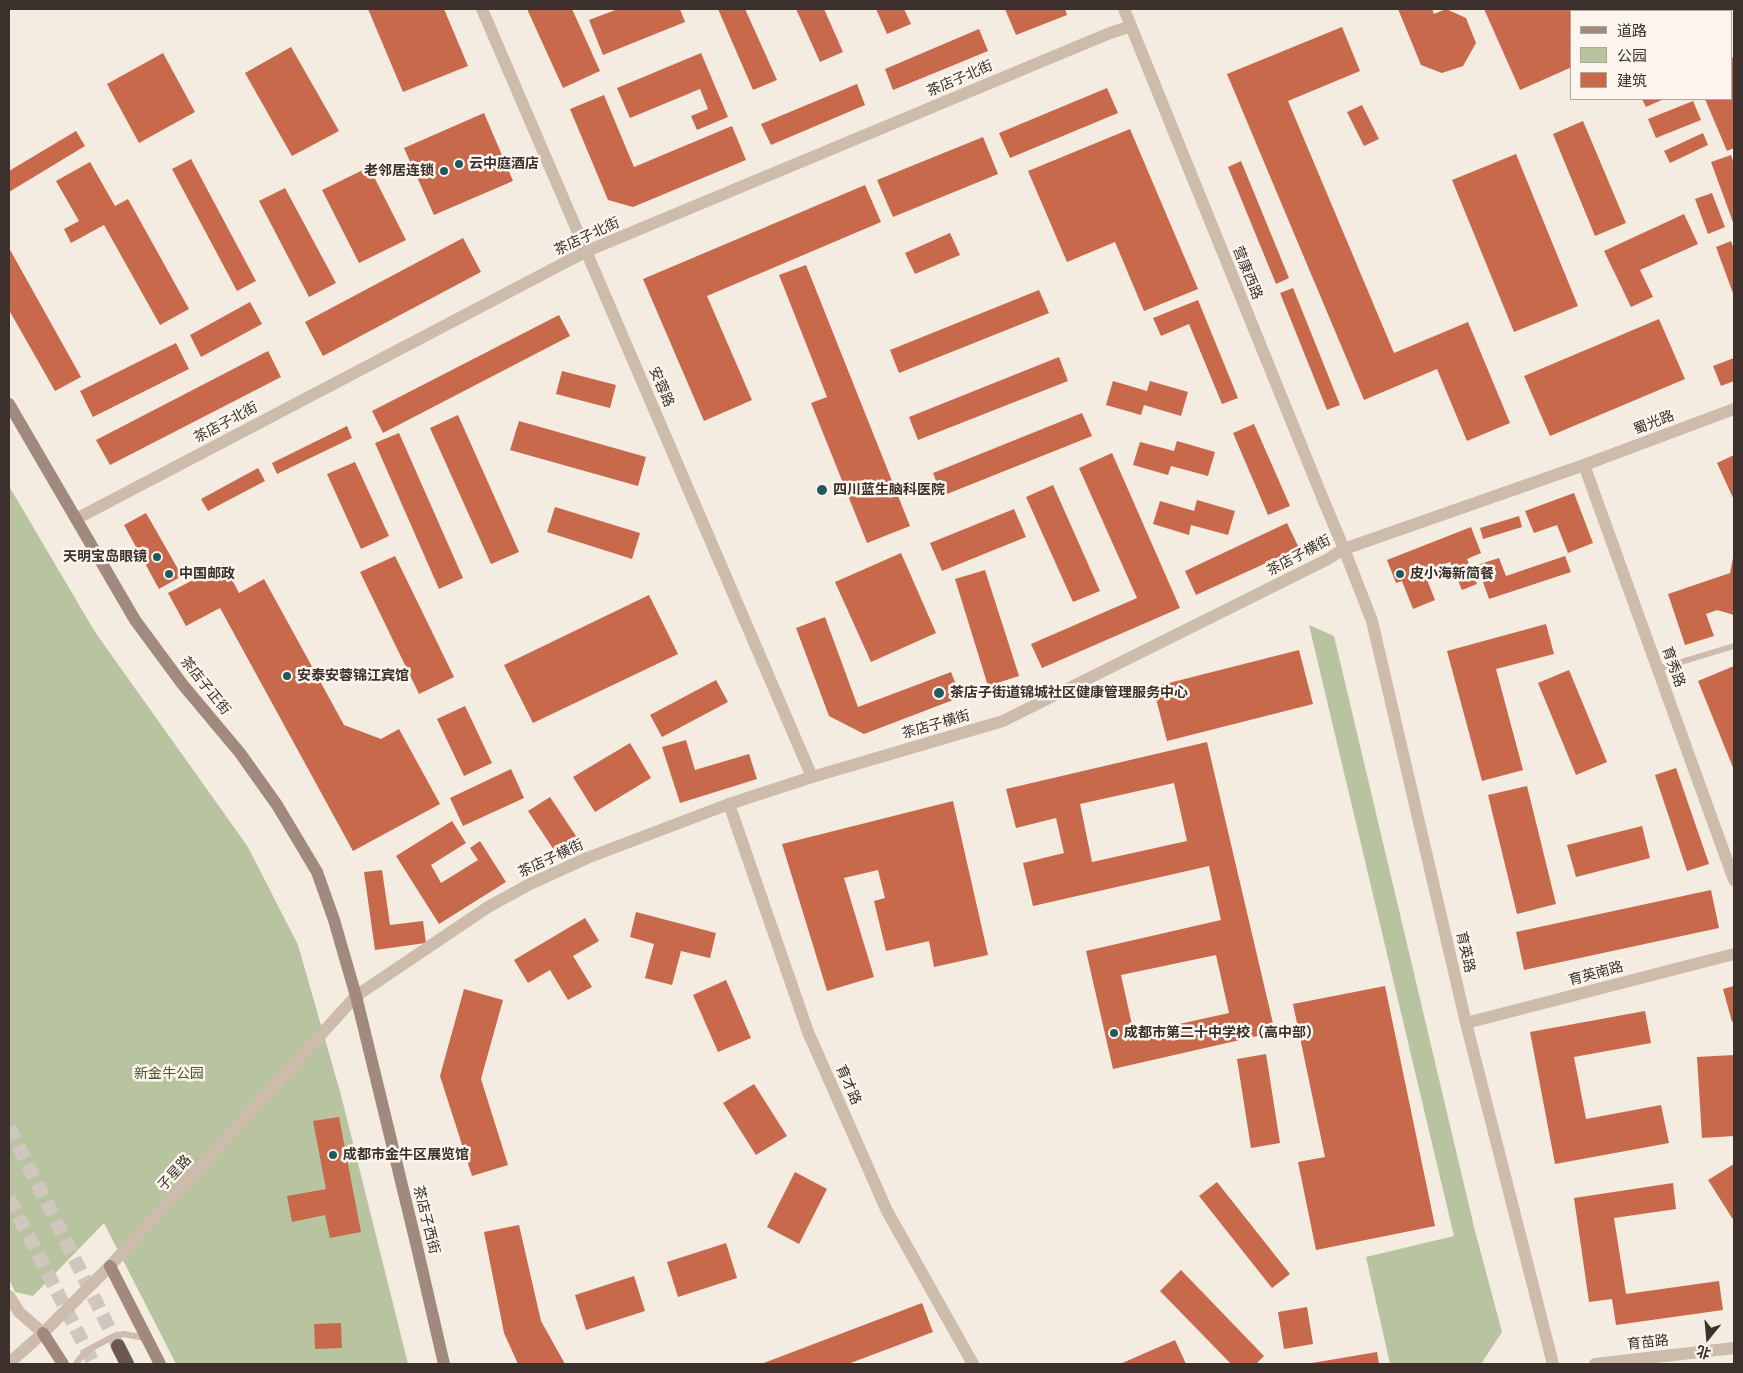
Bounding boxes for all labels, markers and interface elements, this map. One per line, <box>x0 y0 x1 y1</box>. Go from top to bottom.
legend <box>1570 10 1733 100</box>
text: 道路 <box>1617 22 1647 39</box>
text: 公园 <box>1617 47 1647 64</box>
street label: 茶店子北街 <box>925 58 995 100</box>
text: 建筑 <box>1617 72 1647 89</box>
place label: 云中庭酒店 <box>469 156 539 172</box>
marker: 云中庭酒店 <box>453 158 465 170</box>
place label: 老邻居连锁 <box>364 163 434 179</box>
marker: 老邻居连锁 <box>438 165 450 177</box>
street label: 茶店子北街 <box>552 215 622 259</box>
street label: 营康西路 <box>1229 244 1265 302</box>
street label: 安蓉路 <box>645 364 677 410</box>
street label: 茶店子北街 <box>191 399 261 447</box>
street label: 蜀光路 <box>1631 408 1677 438</box>
place label: 四川蓝生脑科医院 <box>833 482 945 498</box>
marker: 四川蓝生脑科医院 <box>815 483 829 497</box>
street label: 茶店子横街 <box>1264 532 1334 580</box>
place label: 天明宝岛眼镜 <box>63 549 147 565</box>
marker: 天明宝岛眼镜 <box>151 551 163 563</box>
place label: 中国邮政 <box>179 566 235 582</box>
place label: 皮小海新简餐 <box>1410 566 1494 582</box>
marker: 中国邮政 <box>163 568 175 580</box>
marker: 皮小海新简餐 <box>1394 568 1406 580</box>
street label: 育秀路 <box>1658 644 1688 690</box>
street label: 茶店子正街 <box>176 654 234 718</box>
place label: 安泰安蓉锦江宾馆 <box>297 668 409 684</box>
marker: 安泰安蓉锦江宾馆 <box>281 670 293 682</box>
place label: 茶店子街道锦城社区健康管理服务中心 <box>950 685 1188 701</box>
marker: 茶店子街道锦城社区健康管理服务中心 <box>932 686 946 700</box>
street label: 茶店子横街 <box>900 707 972 743</box>
street label: 茶店子横街 <box>516 837 586 881</box>
street label: 育英路 <box>1452 930 1478 974</box>
street label: 育英南路 <box>1567 959 1625 989</box>
place label: 成都市第二十中学校（高中部） <box>1124 1025 1320 1041</box>
marker: 成都市第二十中学校（高中部） <box>1108 1027 1120 1039</box>
street label: 育才路 <box>832 1062 864 1108</box>
park label: 新金牛公园 <box>134 1066 204 1082</box>
place label: 成都市金牛区展览馆 <box>343 1147 469 1163</box>
marker: 成都市金牛区展览馆 <box>327 1149 339 1161</box>
street label: 子星路 <box>155 1152 195 1194</box>
street label: 茶店子西街 <box>409 1184 443 1256</box>
north arrow <box>1683 1313 1733 1363</box>
street label: 育苗路 <box>1626 1332 1670 1354</box>
text: 北 <box>1695 1343 1713 1362</box>

